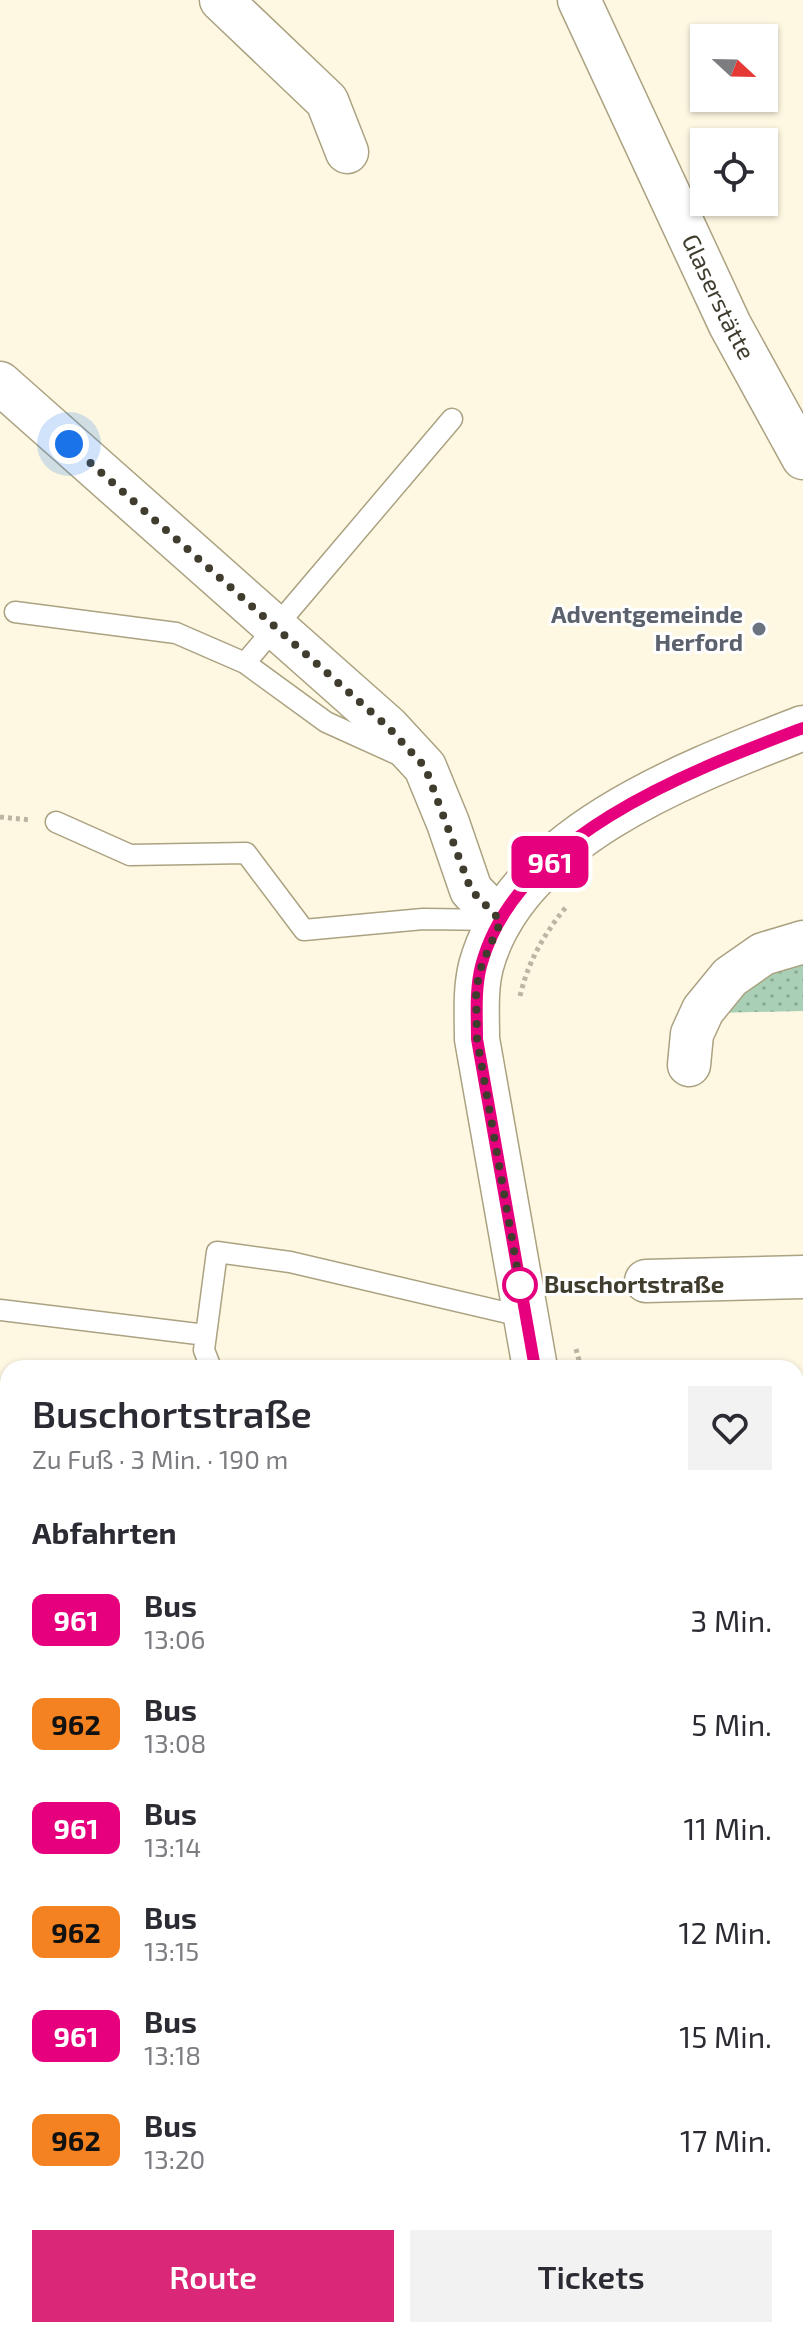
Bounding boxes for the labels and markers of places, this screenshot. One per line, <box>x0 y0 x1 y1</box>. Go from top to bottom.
place label: Adventgemeinde Herford <box>551 599 743 656</box>
marker: Adventgemeinde Herford <box>750 620 768 638</box>
marker: Buschortstraße <box>503 1268 537 1302</box>
place label: Buschortstraße <box>544 1269 724 1298</box>

